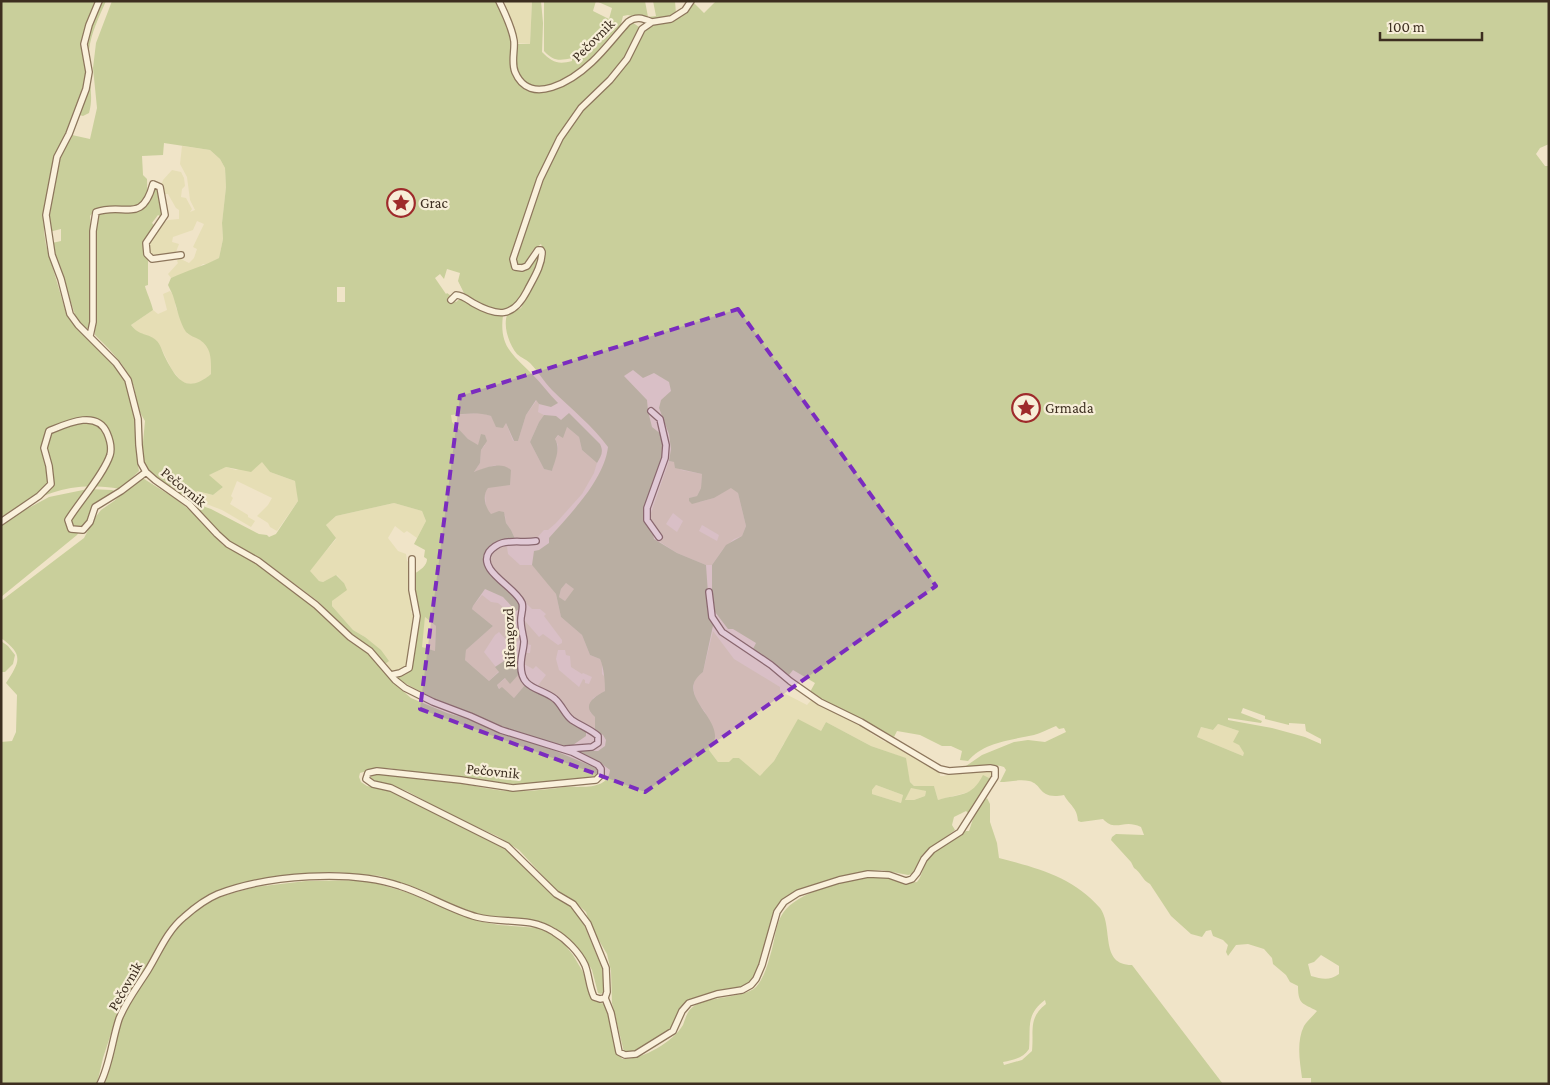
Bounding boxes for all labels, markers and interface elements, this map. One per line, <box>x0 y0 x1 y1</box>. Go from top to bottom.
scale bar <box>1380 10 1482 42</box>
street label: Pečovnik <box>568 15 618 65</box>
text: 100 m <box>1388 19 1425 35</box>
place icon: Grac <box>386 188 416 218</box>
place label: Grac <box>420 195 448 211</box>
place icon: Grmada <box>1011 393 1041 423</box>
place label: Grmada <box>1045 400 1094 416</box>
street label: Pečovnik <box>158 464 210 511</box>
street label: Rifengozd <box>500 608 519 668</box>
street label: Pečovnik <box>466 760 521 782</box>
street label: Pečovnik <box>105 958 146 1013</box>

